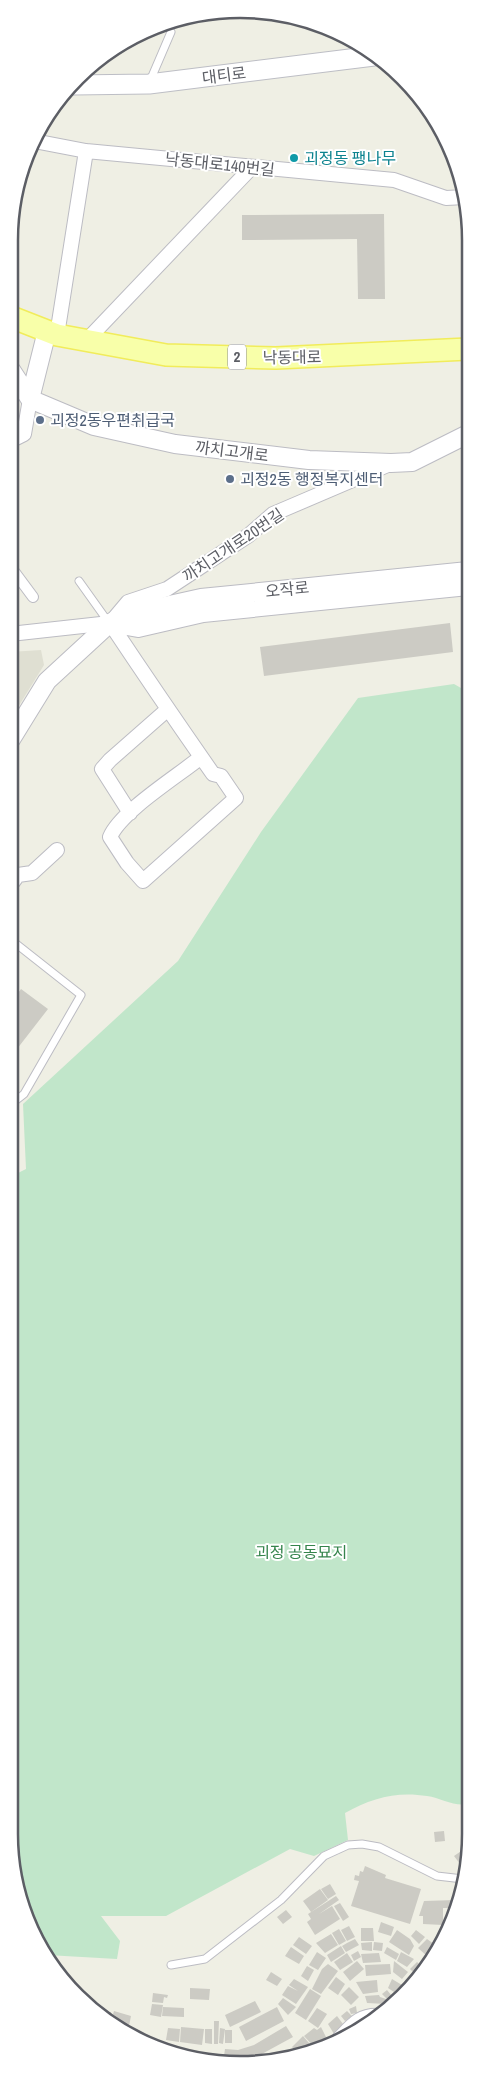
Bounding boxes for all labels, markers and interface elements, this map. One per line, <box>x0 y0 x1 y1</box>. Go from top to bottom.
street label: 대티로 <box>201 61 248 89</box>
street label: 낙동대로140번길 <box>164 147 276 181</box>
place label: 괴정동 팽나무 <box>304 147 396 169</box>
marker: 괴정동 팽나무 <box>288 152 300 164</box>
road number: 2 <box>228 344 246 370</box>
street label: 낙동대로 <box>262 345 322 369</box>
place label: 괴정2동우편취급국 <box>50 409 175 431</box>
marker: 괴정2동우편취급국 <box>34 414 46 426</box>
street label: 까치고개로 <box>194 436 270 466</box>
place label: 괴정2동 행정복지센터 <box>240 468 383 490</box>
marker: 괴정2동 행정복지센터 <box>224 473 236 485</box>
street label: 까치고개로20번길 <box>178 503 288 587</box>
street label: 오작로 <box>264 576 310 602</box>
park label: 괴정 공동묘지 <box>255 1541 347 1563</box>

